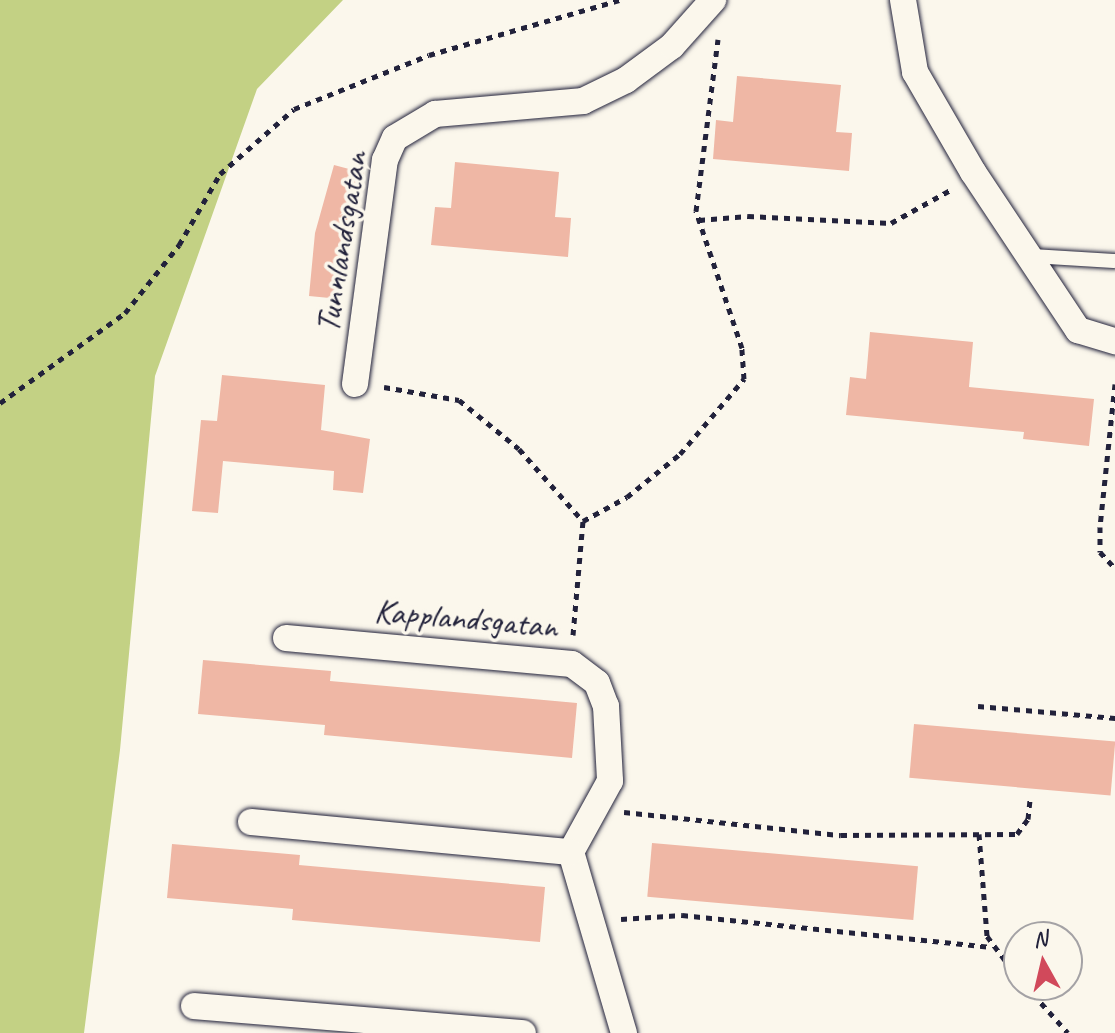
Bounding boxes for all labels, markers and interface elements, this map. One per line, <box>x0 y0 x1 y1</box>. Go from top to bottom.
street label: Tunnlandsgatan <box>307 149 375 335</box>
street label: Kapplandsgatan <box>373 590 559 646</box>
north arrow <box>1003 921 1083 1001</box>
text: N <box>1031 924 1049 954</box>

